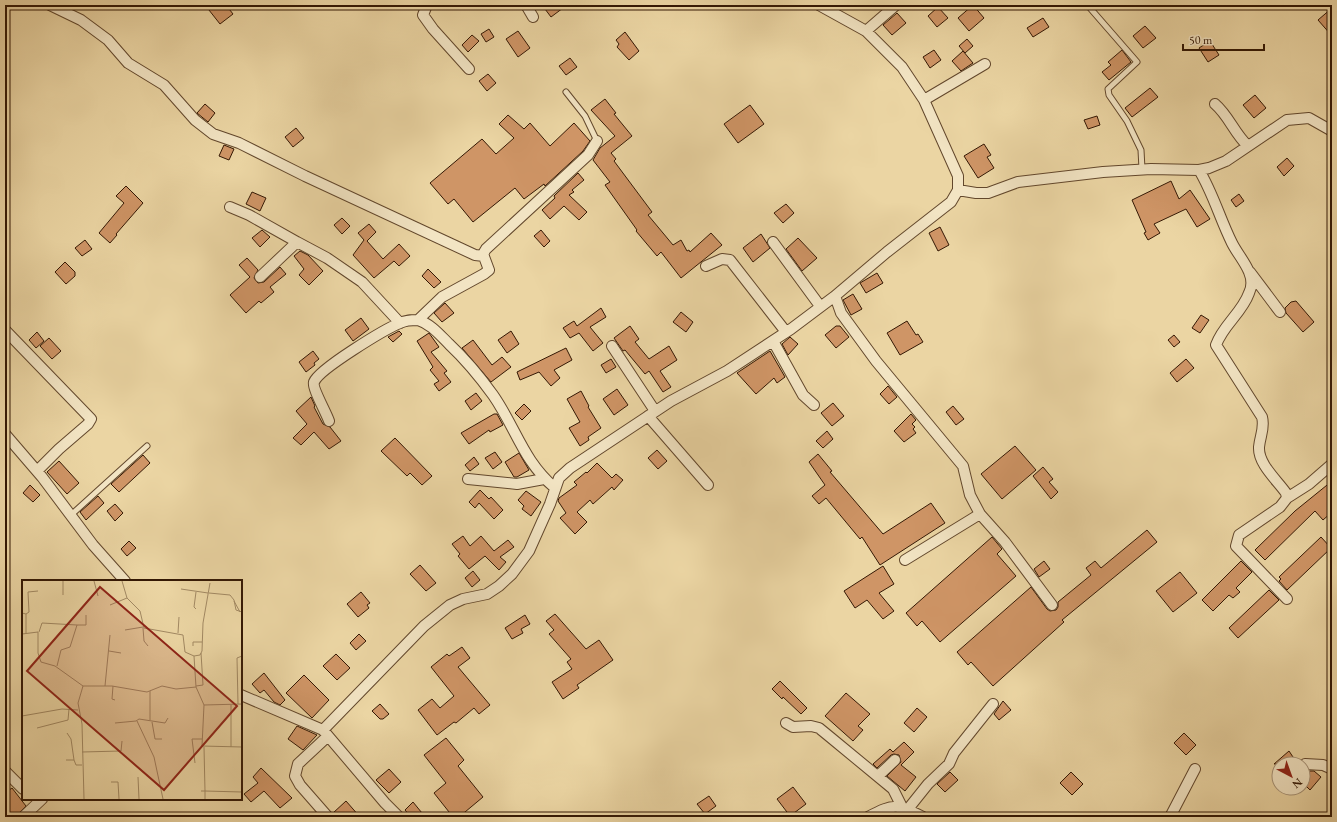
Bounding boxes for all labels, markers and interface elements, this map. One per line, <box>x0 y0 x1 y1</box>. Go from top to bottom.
scale bar <box>1183 26 1264 52</box>
text: 50 m <box>1189 32 1213 48</box>
inset map <box>22 580 242 800</box>
north arrow <box>1271 756 1311 796</box>
text: N <box>1290 775 1306 792</box>

